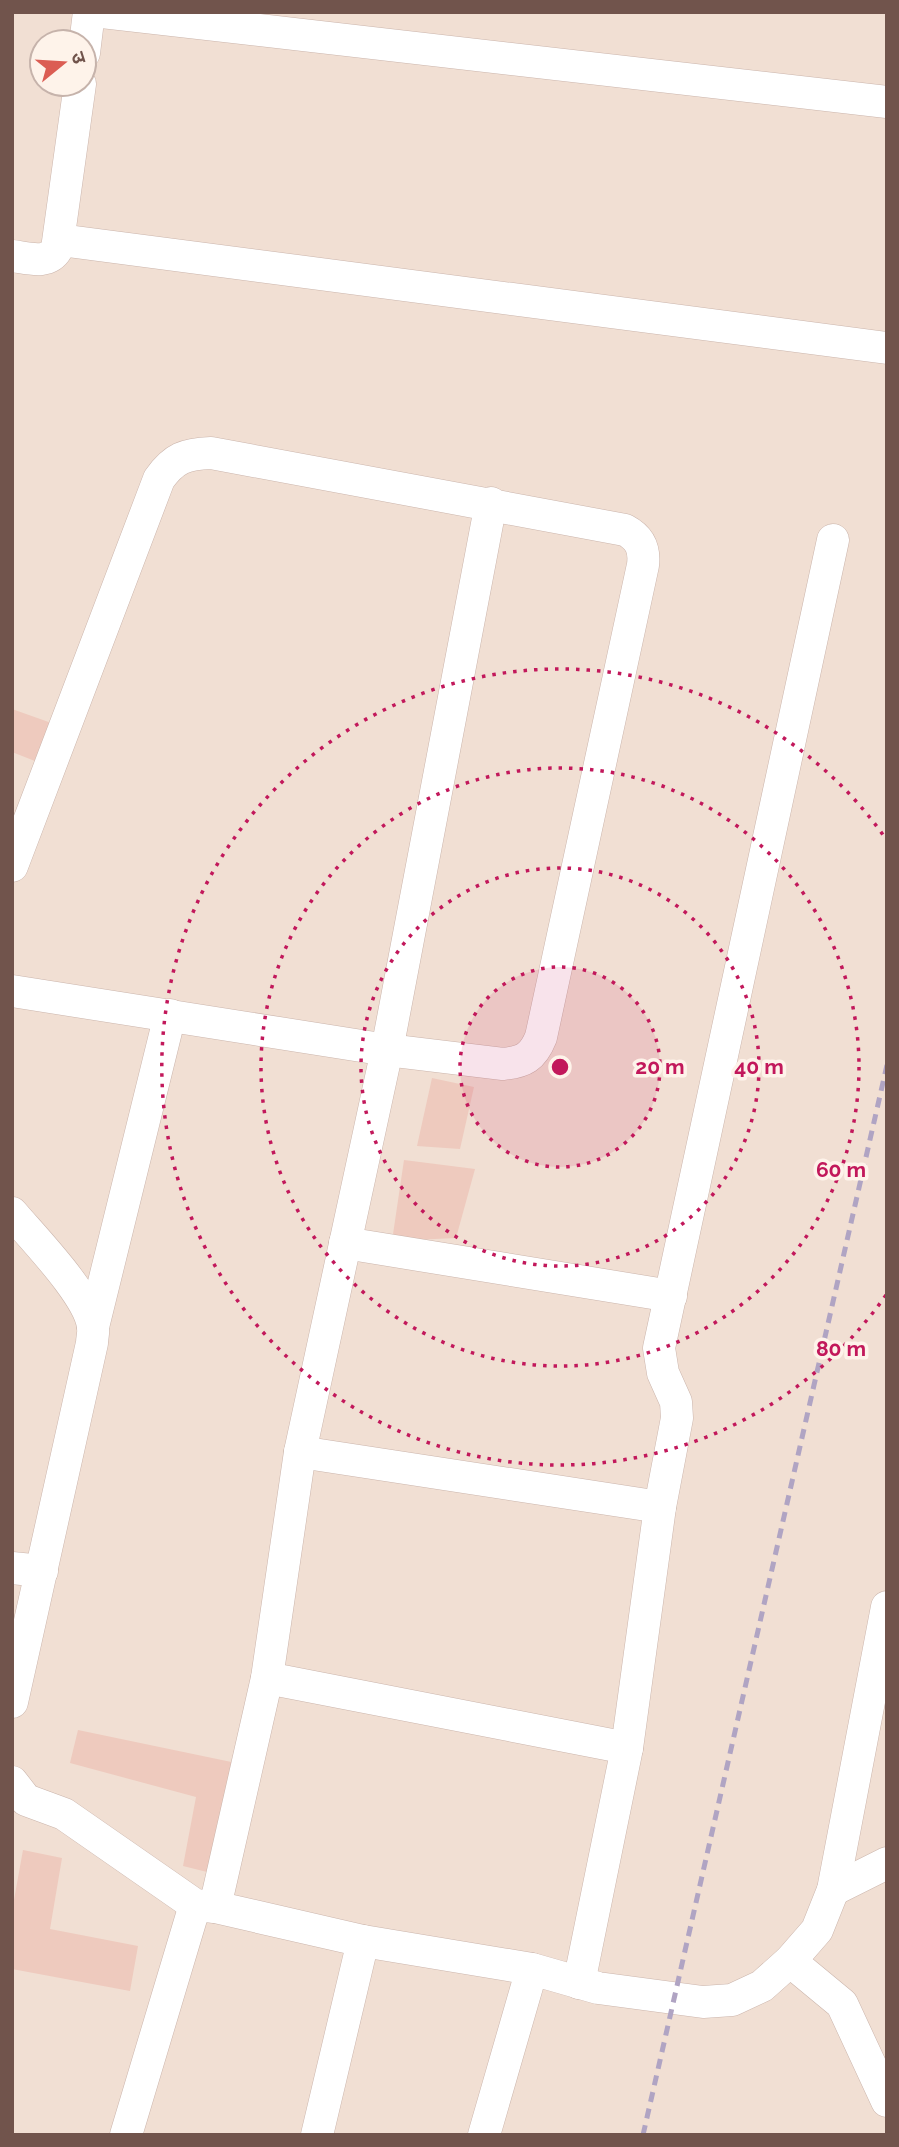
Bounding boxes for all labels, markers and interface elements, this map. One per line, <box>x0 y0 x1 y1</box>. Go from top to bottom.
north arrow <box>28 28 98 98</box>
text: उ <box>67 49 92 67</box>
text: 20 m <box>635 1054 685 1079</box>
text: 40 m <box>734 1054 784 1079</box>
centre of rings <box>548 1055 572 1079</box>
text: 60 m <box>816 1157 866 1182</box>
text: 80 m <box>816 1336 866 1361</box>

